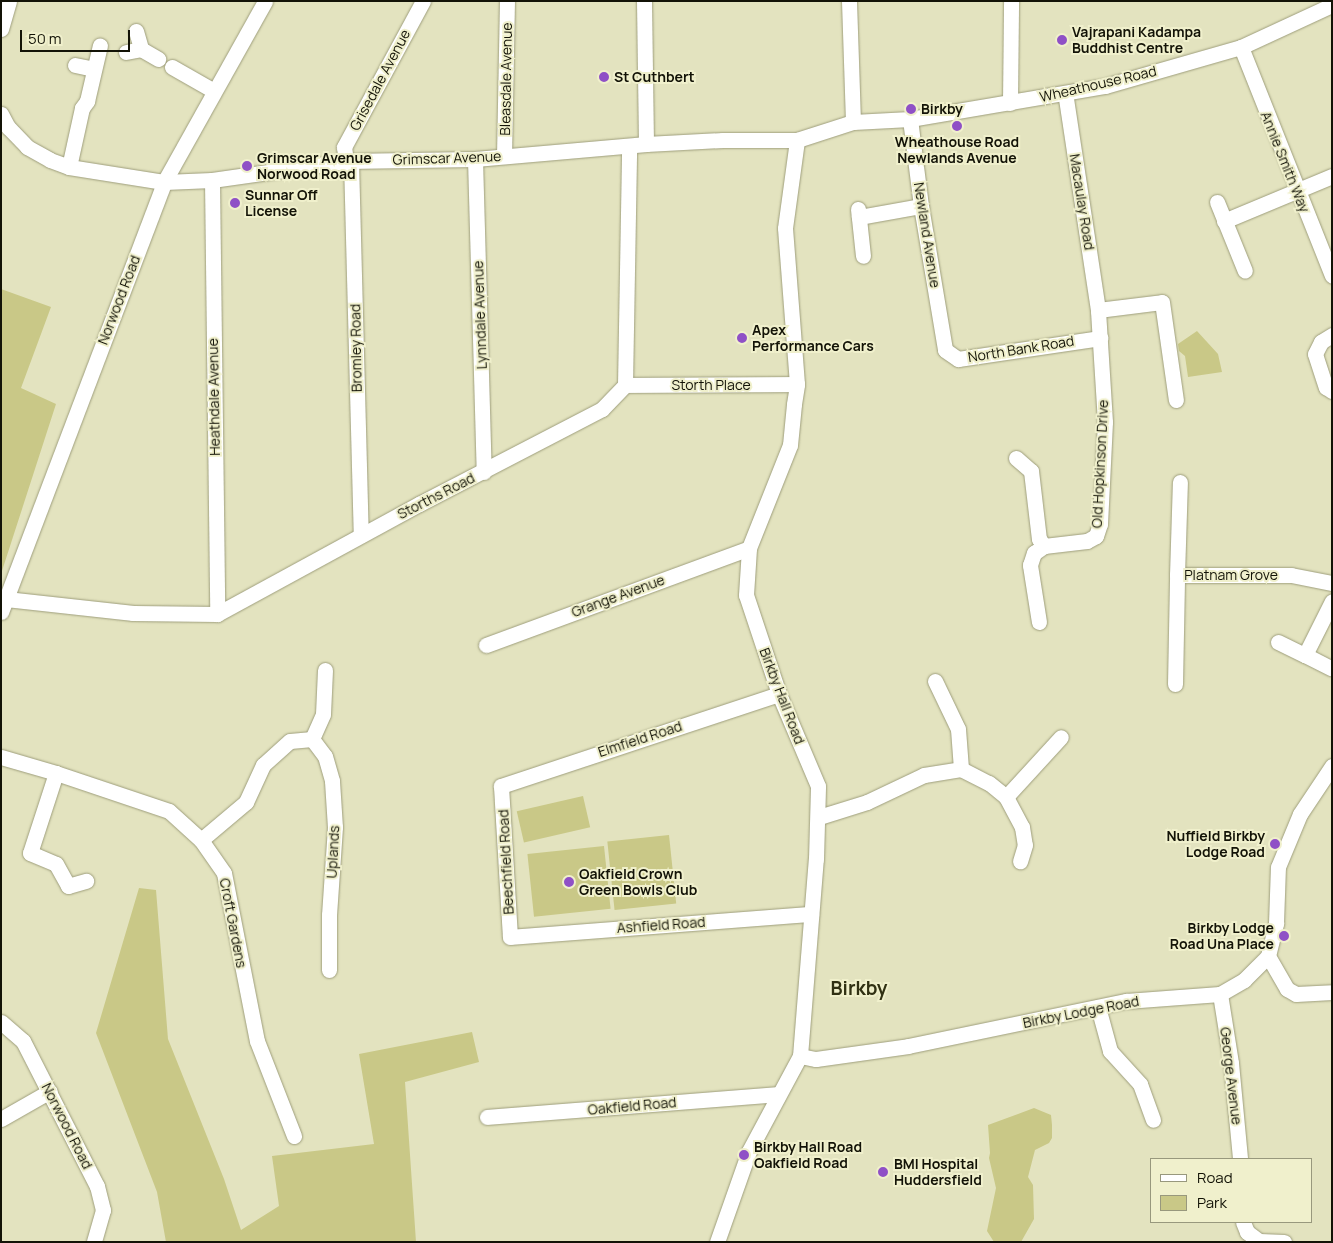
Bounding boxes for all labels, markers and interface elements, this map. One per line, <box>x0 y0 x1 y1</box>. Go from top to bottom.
scale bar <box>22 20 132 52</box>
street label: Bleasdale Avenue <box>497 22 515 136</box>
place label: Vajrapani Kadampa Buddhist Centre <box>1072 24 1201 56</box>
street label: Grisedale Avenue <box>346 27 414 133</box>
text: 50 m <box>28 28 62 49</box>
marker: Vajrapani Kadampa Buddhist Centre <box>1056 34 1068 46</box>
street label: Wheathouse Road <box>1038 62 1158 106</box>
place label: St Cuthbert <box>614 69 695 85</box>
marker: St Cuthbert <box>598 71 610 83</box>
place label: Birkby <box>921 101 963 117</box>
marker: Birkby <box>905 103 917 115</box>
street label: Annie Smith Way <box>1257 109 1313 215</box>
marker: Wheathouse Road Newlands Avenue <box>951 120 963 132</box>
place label: Wheathouse Road Newlands Avenue <box>895 134 1019 166</box>
street label: Grimscar Avenue <box>392 148 502 168</box>
place label: Grimscar Avenue Norwood Road <box>257 150 372 182</box>
street label: Macaulay Road <box>1066 153 1098 251</box>
marker: Grimscar Avenue Norwood Road <box>241 160 253 172</box>
street label: Newland Avenue <box>910 181 944 289</box>
place label: Sunnar Off License <box>245 187 317 220</box>
marker: Sunnar Off License <box>229 197 241 209</box>
street label: Norwood Road <box>94 253 144 347</box>
street label: Lynndale Avenue <box>470 260 490 370</box>
street label: Bromley Road <box>347 304 365 392</box>
place label: Apex Performance Cars <box>752 322 874 354</box>
marker: Apex Performance Cars <box>736 332 748 344</box>
street label: North Bank Road <box>967 332 1075 366</box>
street label: Heathdale Avenue <box>205 338 223 456</box>
street label: Storth Place <box>671 377 751 393</box>
street label: Old Hopkinson Drive <box>1088 399 1112 529</box>
street label: Storths Road <box>395 469 477 523</box>
street label: Platnam Grove <box>1184 567 1278 583</box>
street label: Grange Avenue <box>569 571 667 621</box>
street label: Birkby Hall Road <box>756 645 808 747</box>
street label: Elmfield Road <box>596 718 684 760</box>
street label: Beechfield Road <box>495 809 517 915</box>
street label: Uplands <box>323 825 343 879</box>
place label: Nuffield Birkby Lodge Road <box>1166 828 1265 860</box>
marker: Nuffield Birkby Lodge Road <box>1269 838 1281 850</box>
place label: Oakfield Crown Green Bowls Club <box>579 866 697 899</box>
marker: Oakfield Crown Green Bowls Club <box>563 876 575 888</box>
street label: Croft Gardens <box>216 877 250 969</box>
street label: Ashfield Road <box>616 914 706 936</box>
place label: Birkby Lodge Road Una Place <box>1170 920 1274 952</box>
marker: Birkby Lodge Road Una Place <box>1278 930 1290 942</box>
district label: Birkby <box>831 978 887 1000</box>
street label: Birkby Lodge Road <box>1021 992 1141 1032</box>
street label: George Avenue <box>1217 1026 1245 1126</box>
street label: Norwood Road <box>38 1080 96 1172</box>
street label: Oakfield Road <box>587 1094 677 1118</box>
place label: Birkby Hall Road Oakfield Road <box>754 1139 862 1172</box>
marker: Birkby Hall Road Oakfield Road <box>738 1149 750 1161</box>
place label: BMI Hospital Huddersfield <box>894 1156 982 1188</box>
legend <box>1150 1158 1313 1223</box>
marker: BMI Hospital Huddersfield <box>876 1165 890 1179</box>
text: Road <box>1197 1167 1233 1188</box>
text: Park <box>1197 1192 1227 1213</box>

